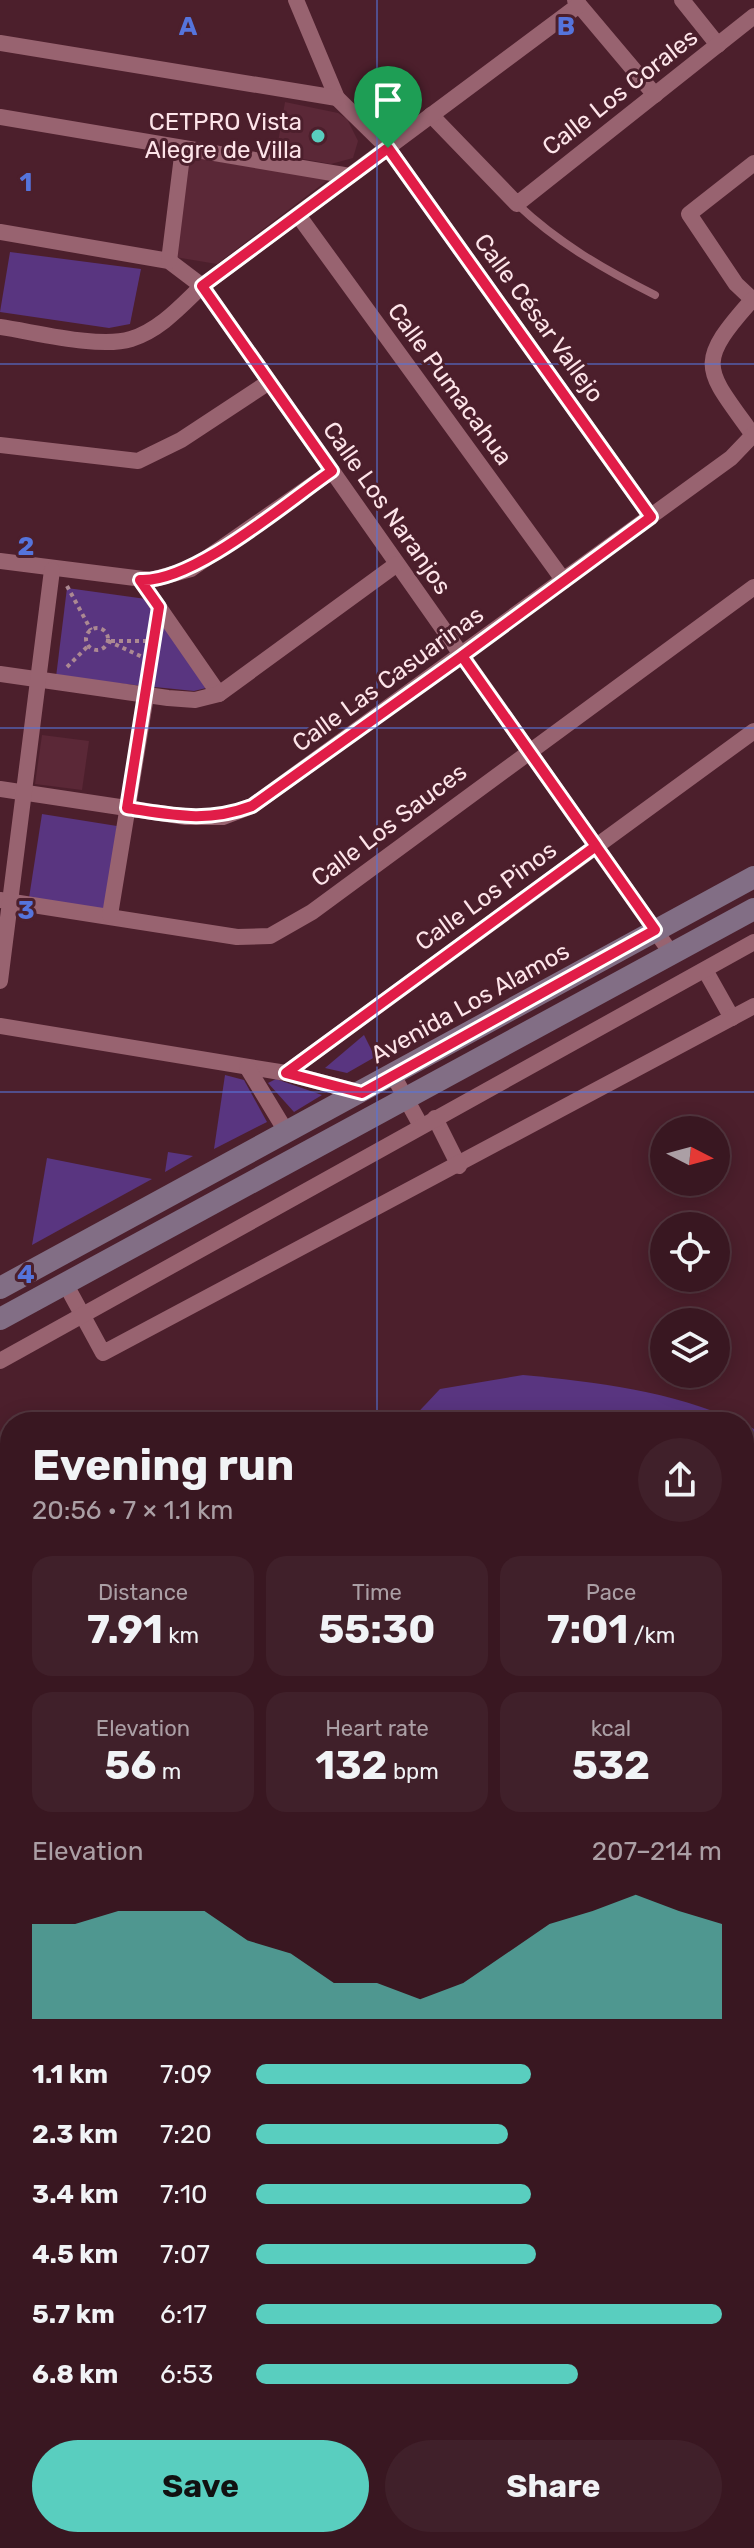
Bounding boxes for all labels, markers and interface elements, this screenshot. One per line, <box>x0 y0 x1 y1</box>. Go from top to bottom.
text: A <box>179 11 198 42</box>
text: B <box>557 11 575 42</box>
street label: Calle Los Corales <box>537 23 703 161</box>
pin <box>354 66 422 148</box>
icon: arrive <box>366 78 410 122</box>
place label: CETPRO Vista Alegre de Villa <box>145 108 302 164</box>
marker: CETPRO Vista Alegre de Villa <box>309 127 327 145</box>
text: 1 <box>20 167 32 198</box>
street label: Calle César Vallejo <box>468 228 610 408</box>
street label: Calle Pumacahua <box>382 298 518 470</box>
street label: Calle Los Naranjos <box>317 416 457 600</box>
text: 2 <box>18 531 34 562</box>
street label: Calle Las Casuarinas <box>287 600 489 758</box>
street label: Calle Los Sauces <box>306 758 472 892</box>
street label: Calle Los Pinos <box>410 836 562 956</box>
text: 3 <box>17 895 35 926</box>
street label: Avenida Los Alamos <box>366 937 574 1069</box>
north arrow <box>650 1116 730 1196</box>
map controls <box>650 1116 730 1388</box>
button: locate <box>650 1212 730 1292</box>
text: 4 <box>17 1259 35 1290</box>
button: layers <box>650 1308 730 1388</box>
button: share <box>638 1438 722 1522</box>
text: Evening run <box>32 1439 294 1491</box>
text: 20:56 · 7 × 1.1 km <box>32 1495 233 1526</box>
text: Distance <box>98 1579 188 1606</box>
text: Time <box>352 1579 402 1606</box>
text: Pace <box>586 1579 636 1606</box>
text: 7.91 <box>87 1606 163 1653</box>
text: 55:30 <box>319 1606 435 1653</box>
text: 7:01 <box>547 1606 628 1653</box>
text: km <box>163 1622 199 1649</box>
text: /km <box>628 1622 675 1649</box>
text: Elevation <box>96 1715 190 1742</box>
text: Heart rate <box>325 1715 429 1742</box>
text: kcal <box>591 1715 631 1742</box>
text: 56 <box>105 1742 156 1789</box>
text: 132 <box>315 1742 388 1789</box>
text: 532 <box>572 1742 650 1789</box>
text: m <box>156 1758 181 1785</box>
text: bpm <box>388 1758 439 1785</box>
text: Elevation <box>32 1836 143 1867</box>
text: 207–214 m <box>592 1836 722 1867</box>
text: 1.1 km <box>32 2059 108 2090</box>
text: 7:09 <box>160 2059 212 2090</box>
text: 2.3 km <box>32 2119 118 2150</box>
text: 7:20 <box>160 2119 212 2150</box>
text: 3.4 km <box>32 2179 119 2210</box>
text: 7:10 <box>160 2179 208 2210</box>
text: 4.5 km <box>32 2239 118 2270</box>
text: 7:07 <box>160 2239 210 2270</box>
text: 5.7 km <box>32 2299 115 2330</box>
text: 6:17 <box>160 2299 207 2330</box>
text: 6.8 km <box>32 2359 118 2390</box>
text: 6:53 <box>160 2359 213 2390</box>
button: Save <box>32 2440 369 2532</box>
button: Share <box>385 2440 722 2532</box>

